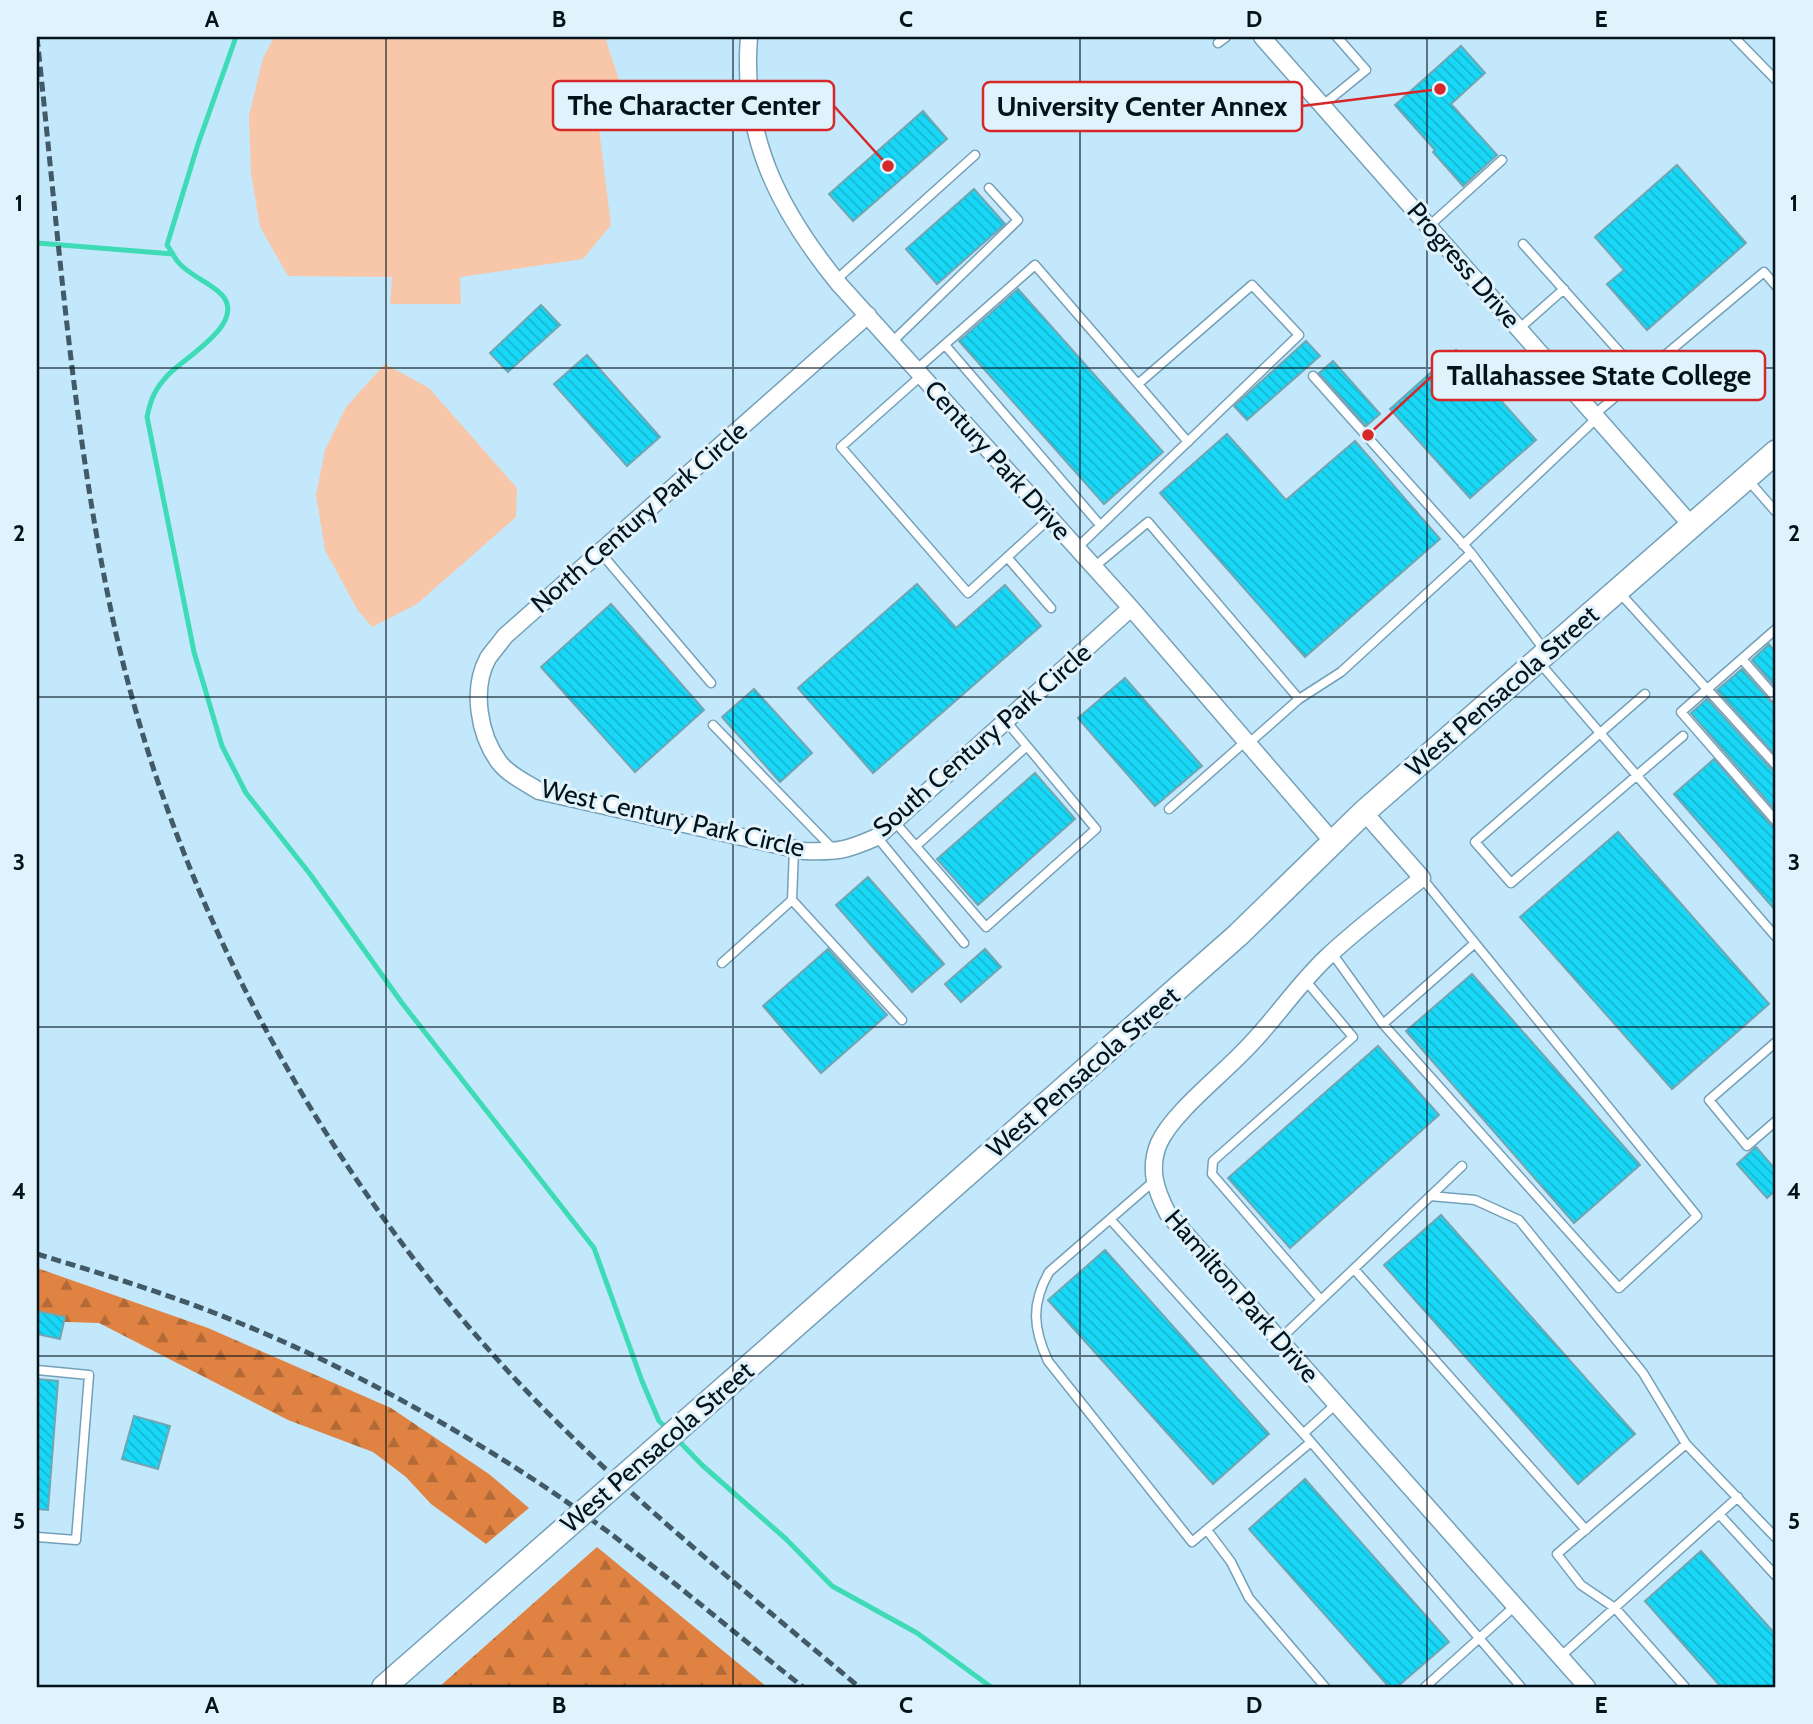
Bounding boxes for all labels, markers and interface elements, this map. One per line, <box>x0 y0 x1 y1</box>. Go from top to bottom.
text: A <box>205 5 220 33</box>
text: B <box>552 5 566 33</box>
text: C <box>899 5 913 33</box>
text: D <box>1246 5 1262 33</box>
text: E <box>1594 5 1608 33</box>
callout: The Character Center <box>553 81 834 130</box>
callout: University Center Annex <box>983 82 1302 131</box>
text: The Character Center <box>567 88 821 122</box>
text: University Center Annex <box>996 89 1288 123</box>
text: 1 <box>15 189 23 217</box>
text: 1 <box>1790 189 1798 217</box>
street label: Progress Drive <box>1401 195 1527 335</box>
callout: Tallahassee State College <box>1432 351 1765 400</box>
text: Tallahassee State College <box>1447 358 1751 392</box>
street label: Century Park Drive <box>918 374 1078 546</box>
street label: North Century Park Circle <box>524 414 754 620</box>
text: 2 <box>13 519 25 547</box>
text: 2 <box>1788 519 1800 547</box>
street label: West Pensacola Street <box>1399 598 1605 783</box>
street label: South Century Park Circle <box>866 636 1098 844</box>
street label: West Century Park Circle <box>538 772 808 864</box>
text: 3 <box>13 848 25 876</box>
text: 3 <box>1788 848 1800 876</box>
street label: West Pensacola Street <box>980 979 1186 1164</box>
text: 4 <box>12 1177 26 1205</box>
text: 4 <box>1787 1177 1801 1205</box>
street label: Hamilton Park Drive <box>1158 1203 1326 1389</box>
street label: West Pensacola Street <box>554 1354 760 1539</box>
text: 5 <box>13 1507 25 1535</box>
text: 5 <box>1788 1507 1800 1535</box>
text: A <box>205 1691 220 1719</box>
text: B <box>552 1691 566 1719</box>
text: C <box>899 1691 913 1719</box>
text: D <box>1246 1691 1262 1719</box>
text: E <box>1594 1691 1608 1719</box>

